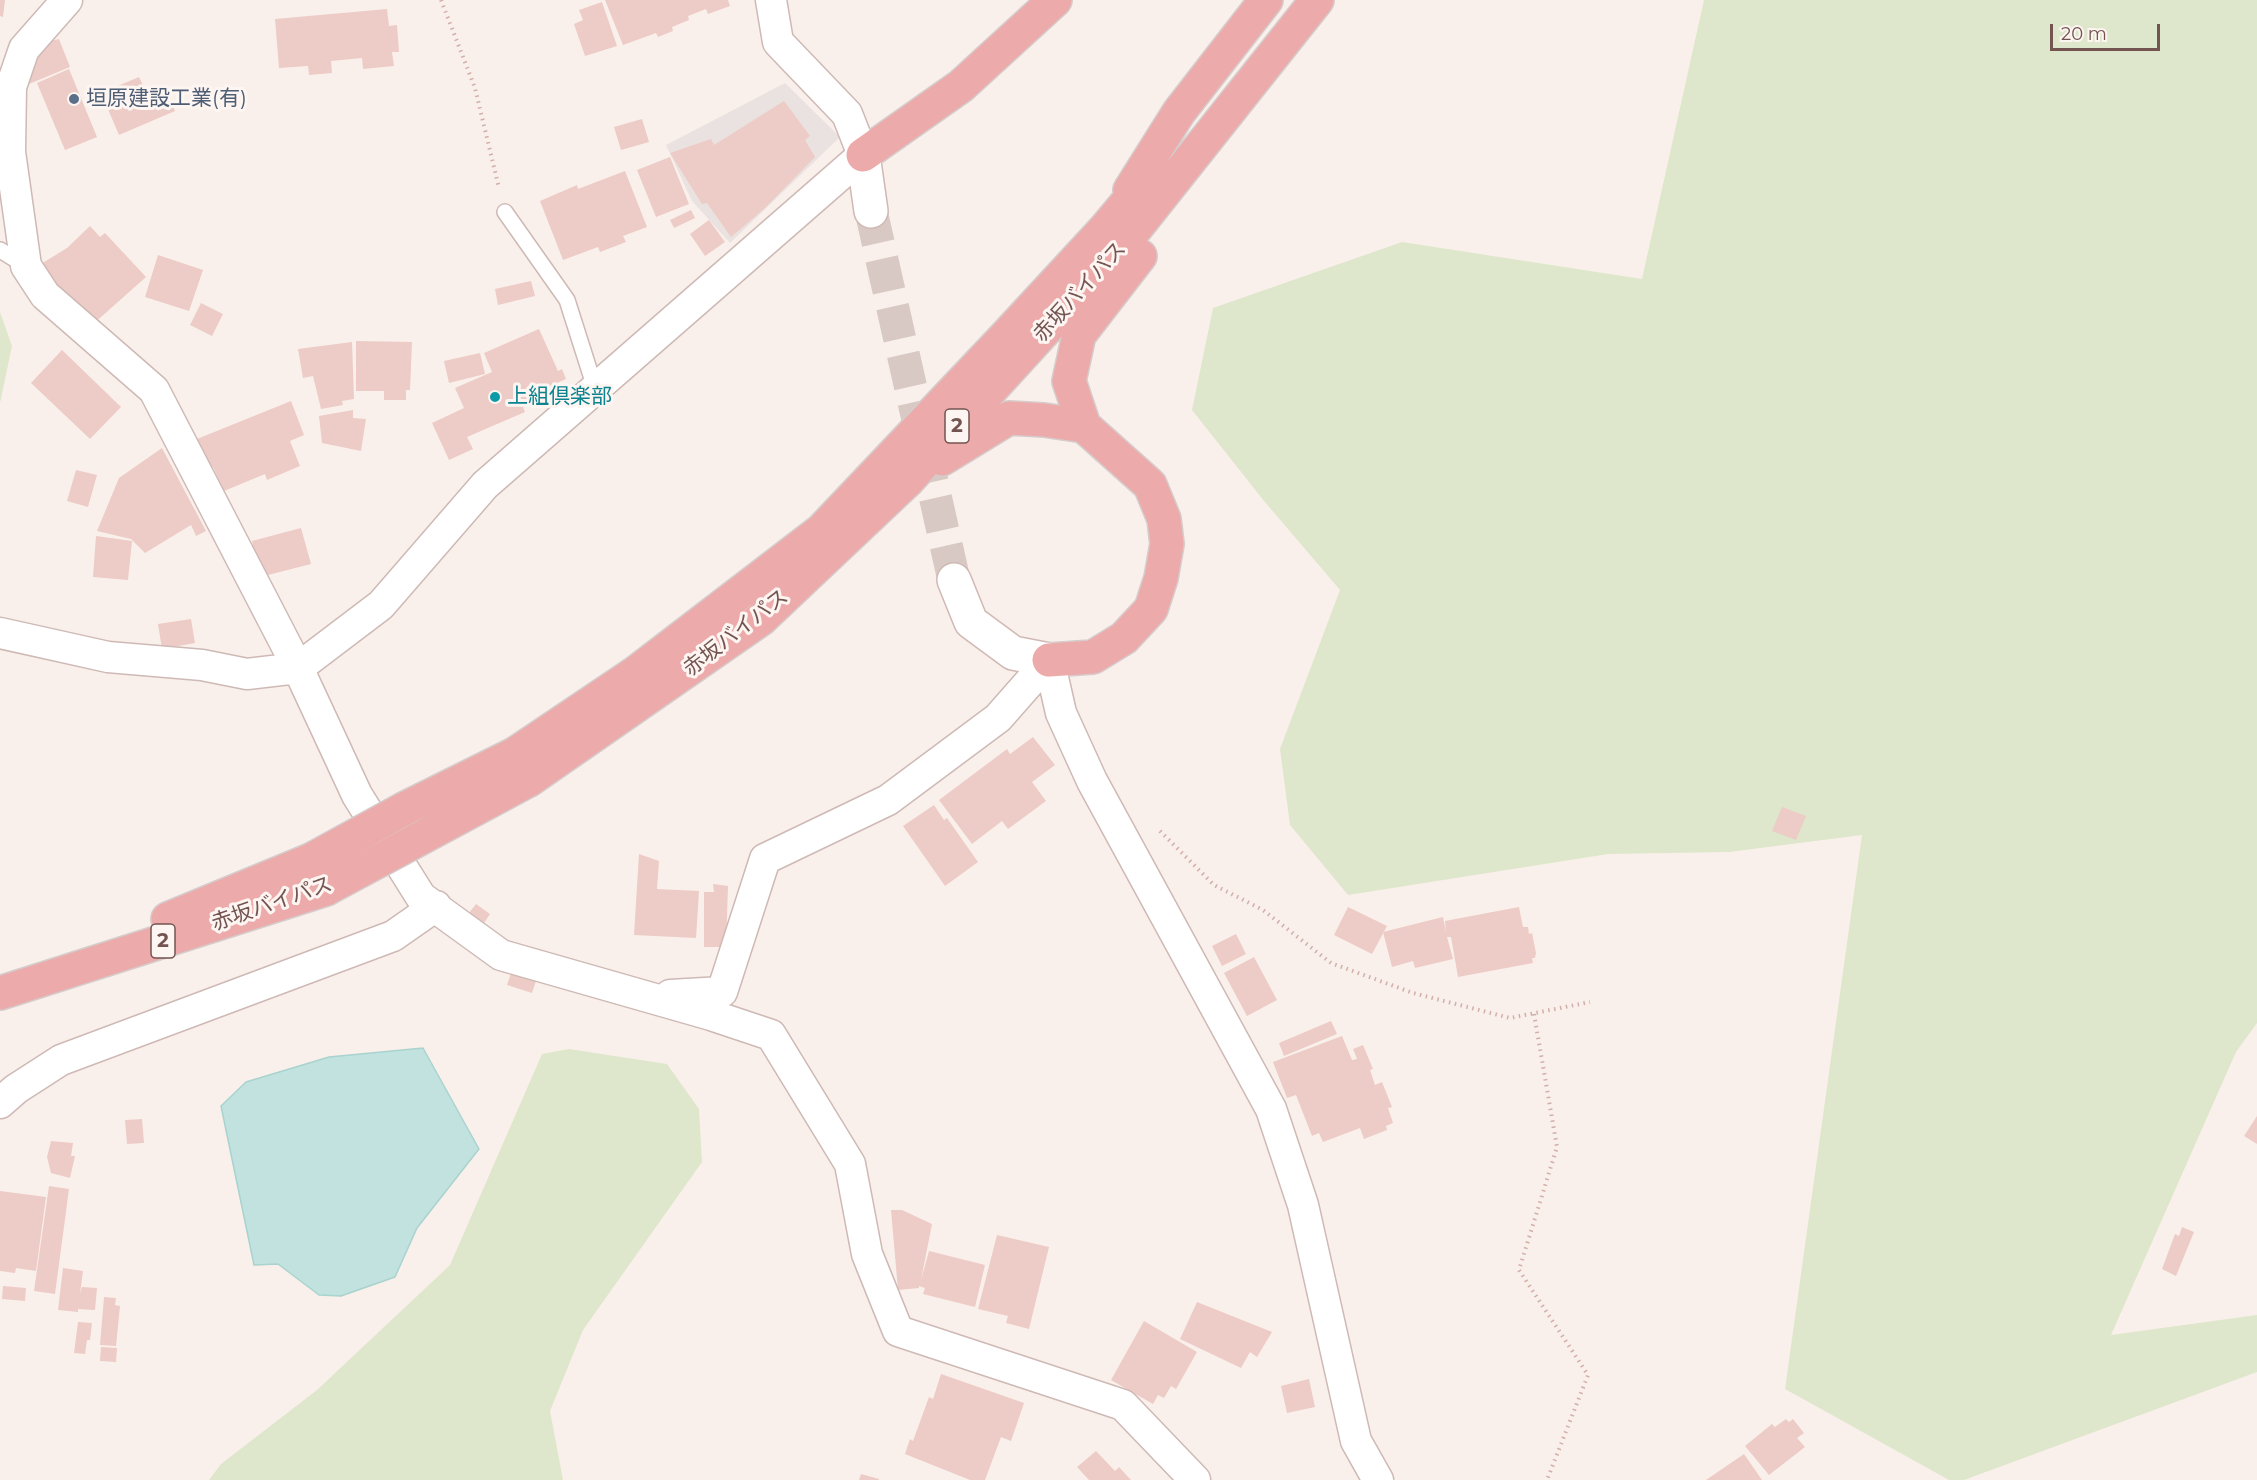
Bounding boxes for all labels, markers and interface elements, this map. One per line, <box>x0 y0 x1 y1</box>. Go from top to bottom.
scale bar <box>2053 12 2162 50</box>
text: 20 m <box>2061 23 2107 45</box>
place label: 垣原建設工業(有) <box>86 86 247 112</box>
marker: 垣原建設工業(有) <box>67 92 81 106</box>
street label: 赤坂バイパス <box>1028 237 1132 347</box>
place label: 上組倶楽部 <box>507 384 612 410</box>
marker: 上組倶楽部 <box>488 390 502 404</box>
road number: 2 <box>945 409 969 443</box>
street label: 赤坂バイパス <box>679 584 793 682</box>
street label: 赤坂バイパス <box>208 872 336 936</box>
road number: 2 <box>151 924 175 958</box>

